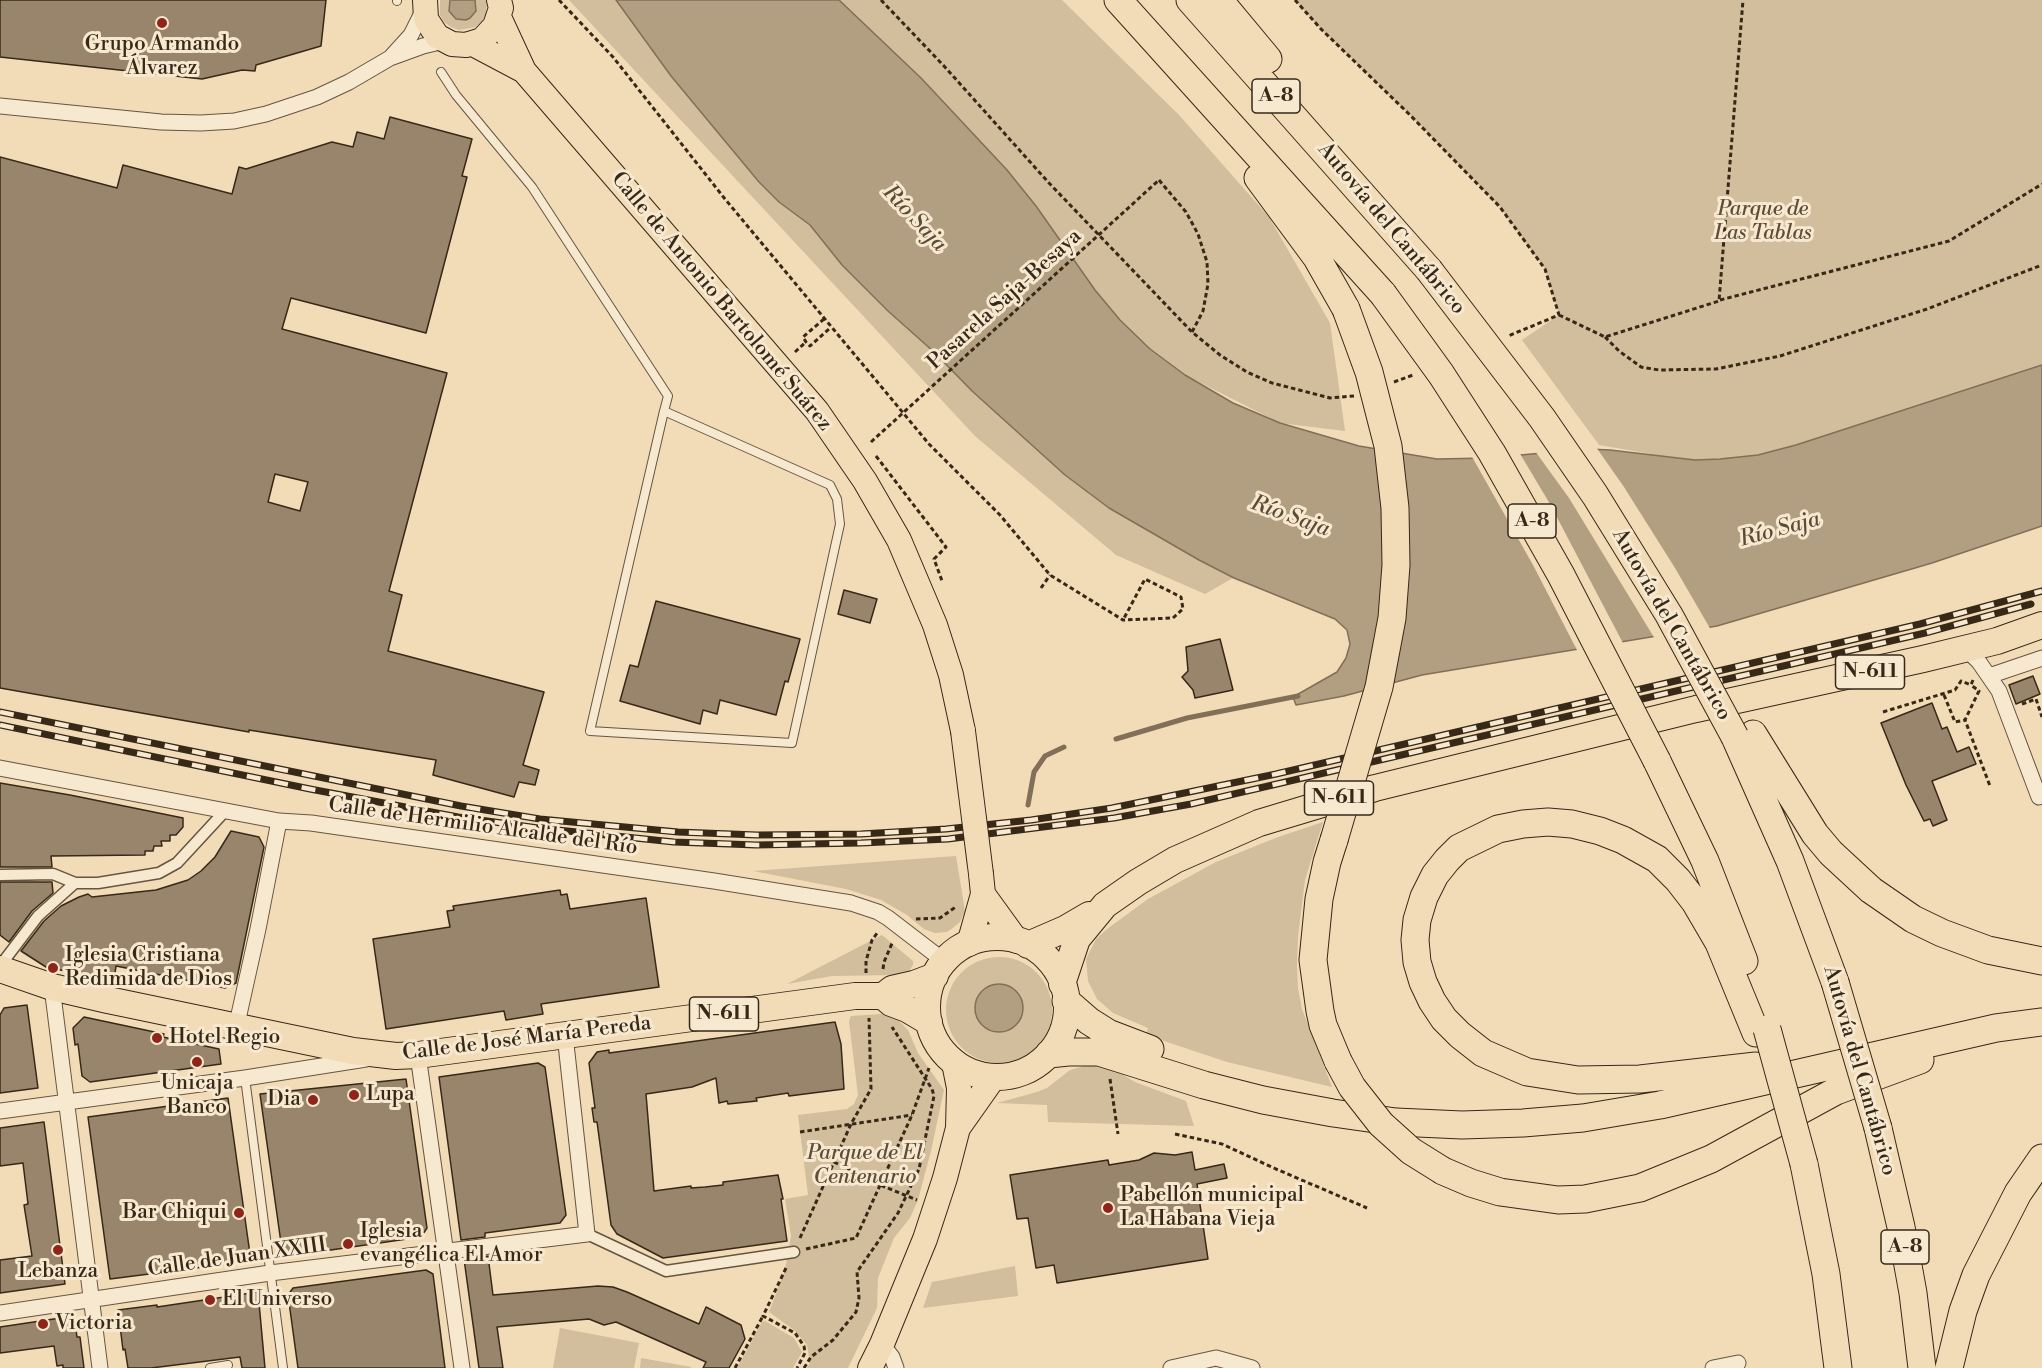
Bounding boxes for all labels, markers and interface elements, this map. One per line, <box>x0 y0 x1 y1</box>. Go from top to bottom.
marker: Grupo Armando Álvarez <box>155 16 169 30</box>
place label: Grupo Armando Álvarez <box>85 32 239 82</box>
road number: A-8 <box>1252 79 1300 113</box>
street label: Autovía del Cantábrico <box>1312 138 1470 320</box>
street label: Calle de Antonio Bartolomé Suárez <box>605 167 837 437</box>
water label: Río Saja <box>876 180 952 258</box>
park label: Parque de Las Tablas <box>1714 197 1812 247</box>
street label: Pasarela Saja-Besaya <box>923 224 1087 376</box>
water label: Río Saja <box>1247 491 1333 543</box>
road number: A-8 <box>1508 504 1556 538</box>
water label: Río Saja <box>1737 507 1823 553</box>
street label: Autovía del Cantábrico <box>1606 525 1736 725</box>
road number: N-611 <box>1836 655 1904 689</box>
road number: N-611 <box>1304 781 1374 815</box>
street label: Calle de Hermilio Alcalde del Río <box>327 793 639 861</box>
place label: Iglesia Cristiana Redimida de Dios <box>65 943 232 993</box>
marker: Iglesia Cristiana Redimida de Dios <box>46 961 60 975</box>
street label: Autovía del Cantábrico <box>1817 963 1901 1179</box>
road number: N-611 <box>690 997 758 1031</box>
street label: Calle de José María Pereda <box>401 1011 653 1067</box>
place label: Hotel Regio <box>169 1025 280 1051</box>
marker: Hotel Regio <box>150 1031 164 1045</box>
marker: Unicaja Banco <box>190 1055 204 1069</box>
place label: Unicaja Banco <box>160 1071 234 1121</box>
place label: Lupa <box>366 1082 415 1108</box>
place label: Dia <box>267 1087 301 1113</box>
marker: Lupa <box>347 1088 361 1102</box>
marker: Dia <box>306 1093 320 1107</box>
park label: Parque de El Centenario <box>807 1141 923 1191</box>
place label: Pabellón municipal La Habana Vieja <box>1120 1183 1304 1233</box>
place label: Bar Chiqui <box>122 1200 227 1226</box>
marker: Pabellón municipal La Habana Vieja <box>1101 1201 1115 1215</box>
marker: Bar Chiqui <box>232 1206 246 1220</box>
place label: Iglesia evangélica El Amor <box>360 1219 543 1269</box>
road number: A-8 <box>1881 1230 1929 1264</box>
street label: Calle de Juan XXIII <box>146 1233 328 1283</box>
marker: Iglesia evangélica El Amor <box>341 1237 355 1251</box>
marker: Lebanza <box>51 1243 65 1257</box>
place label: Lebanza <box>18 1259 98 1285</box>
place label: El Universo <box>222 1287 332 1313</box>
marker: El Universo <box>203 1293 217 1307</box>
place label: Victoria <box>55 1311 132 1337</box>
marker: Victoria <box>36 1317 50 1331</box>

